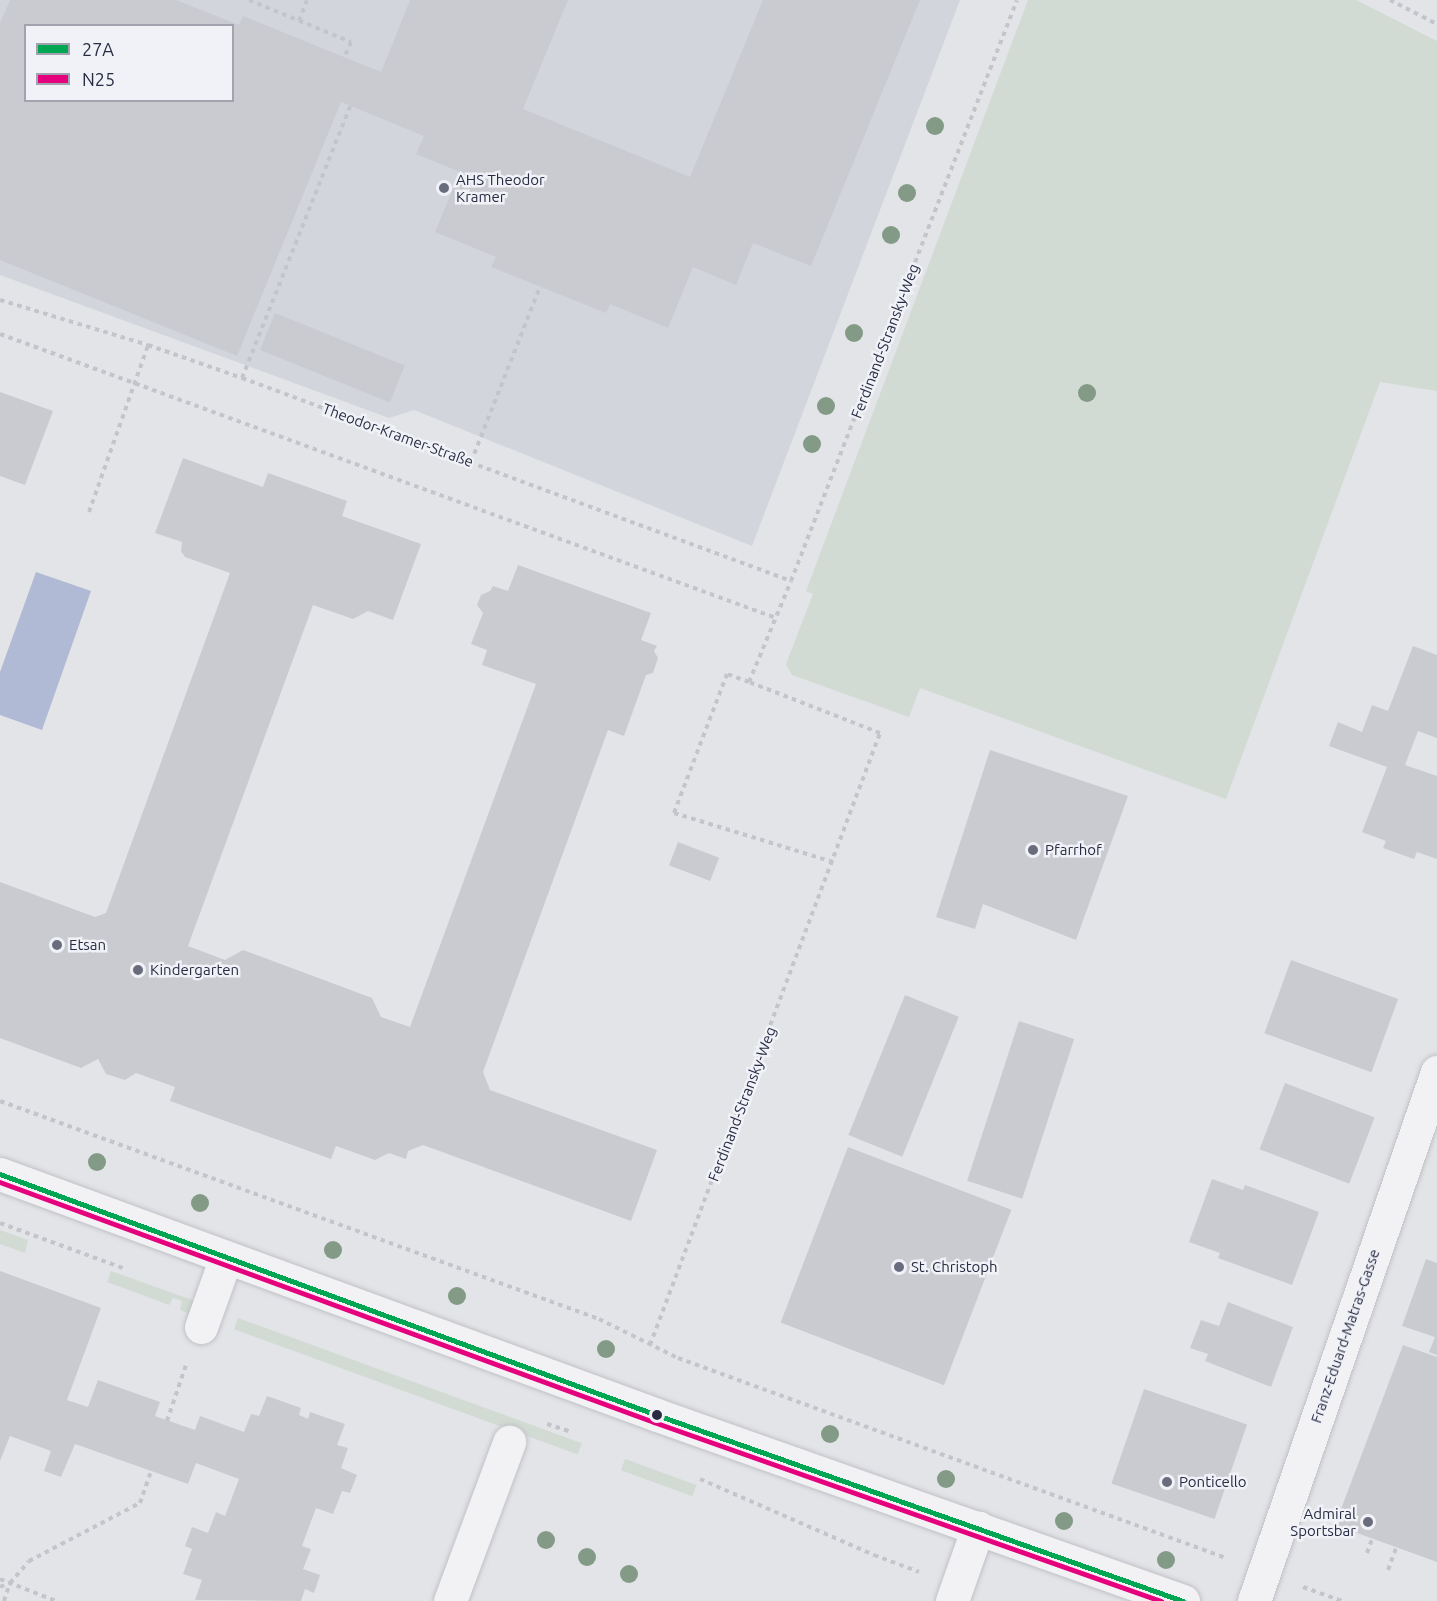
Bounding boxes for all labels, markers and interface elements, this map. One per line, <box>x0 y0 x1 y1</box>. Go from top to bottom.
legend <box>24 24 234 102</box>
text: 27A <box>82 39 114 59</box>
text: N25 <box>82 69 115 89</box>
place label: AHS Theodor Kramer <box>456 170 545 205</box>
marker: AHS Theodor Kramer <box>437 181 451 195</box>
street label: Ferdinand-Stransky-Weg <box>847 261 923 421</box>
street label: Theodor-Kramer-Straße <box>320 399 476 471</box>
place label: Pfarrhof <box>1045 841 1102 859</box>
marker: Pfarrhof <box>1026 843 1040 857</box>
place label: Etsan <box>69 936 106 954</box>
marker: Etsan <box>50 938 64 952</box>
place label: Kindergarten <box>150 961 239 979</box>
marker: Kindergarten <box>131 963 145 977</box>
street label: Ferdinand-Stransky-Weg <box>704 1024 780 1184</box>
street label: Franz-Eduard-Matras-Gasse <box>1307 1247 1383 1425</box>
place label: St. Christoph <box>911 1258 998 1276</box>
marker: St. Christoph <box>892 1260 906 1274</box>
unlabelled marker <box>651 1409 663 1421</box>
place label: Ponticello <box>1179 1473 1247 1491</box>
marker: Ponticello <box>1160 1475 1174 1489</box>
place label: Admiral Sportsbar <box>1290 1504 1356 1539</box>
marker: Admiral Sportsbar <box>1361 1515 1375 1529</box>

